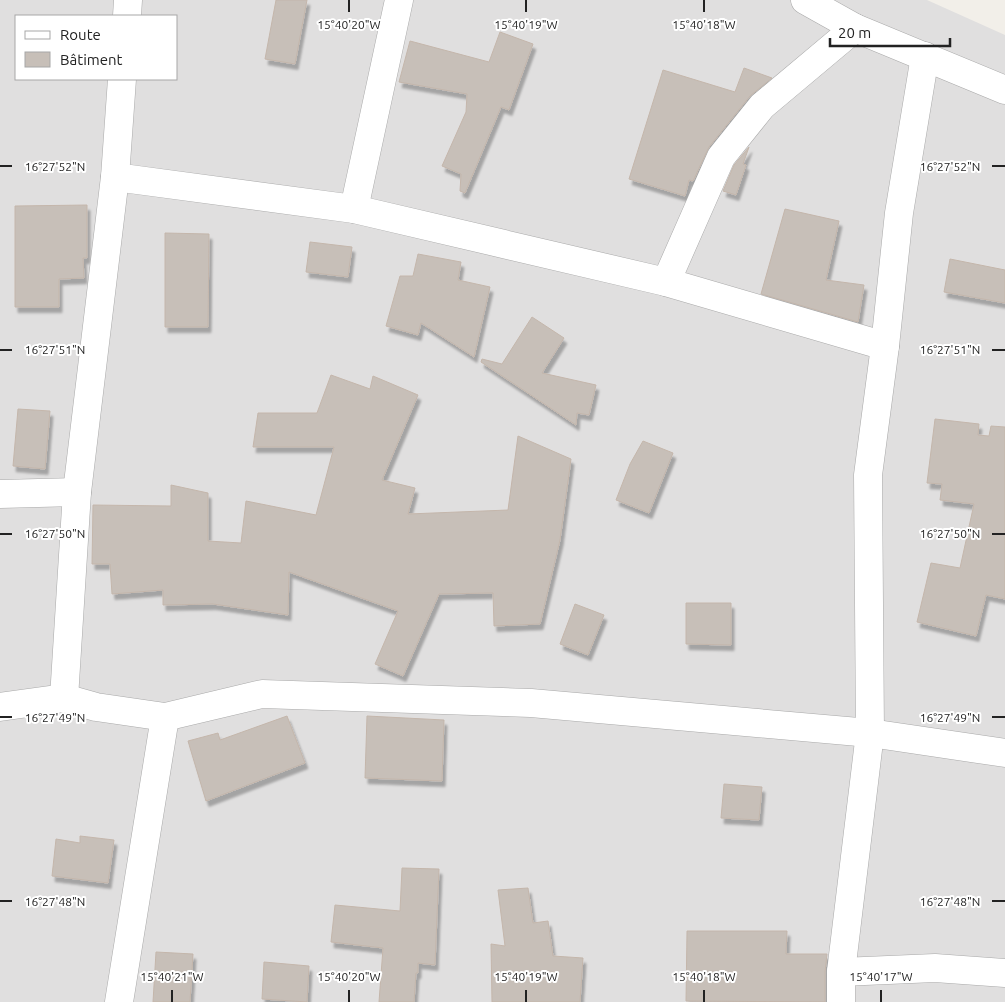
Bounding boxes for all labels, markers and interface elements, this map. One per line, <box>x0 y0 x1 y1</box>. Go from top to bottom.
legend <box>15 15 178 80</box>
scale bar <box>830 15 950 47</box>
text: 15°40'20"W <box>317 18 381 31</box>
text: 15°40'19"W <box>494 18 558 31</box>
text: 15°40'18"W <box>672 18 736 31</box>
text: 20 m <box>838 24 871 41</box>
text: Route <box>60 26 101 43</box>
text: Bâtiment <box>60 51 123 68</box>
text: 16°27'52"N <box>25 160 85 173</box>
text: 16°27'52"N <box>920 160 980 173</box>
text: 16°27'51"N <box>25 343 85 356</box>
text: 16°27'51"N <box>920 343 980 356</box>
text: 16°27'50"N <box>25 527 85 540</box>
text: 16°27'50"N <box>920 527 980 540</box>
text: 16°27'49"N <box>25 711 85 724</box>
text: 16°27'49"N <box>920 711 980 724</box>
text: 16°27'48"N <box>25 895 85 908</box>
text: 16°27'48"N <box>920 895 980 908</box>
text: 15°40'21"W <box>140 970 204 983</box>
text: 15°40'20"W <box>317 970 381 983</box>
text: 15°40'19"W <box>494 970 558 983</box>
text: 15°40'18"W <box>672 970 736 983</box>
text: 15°40'17"W <box>849 970 913 983</box>

